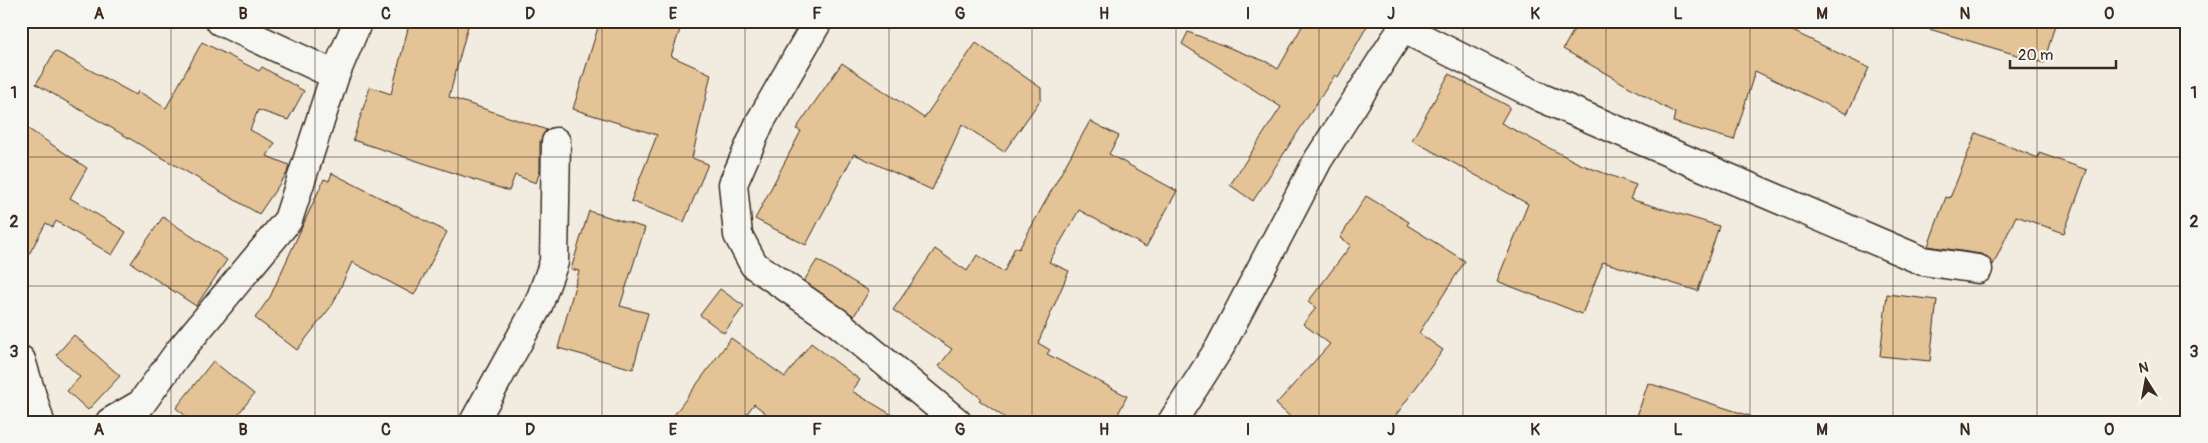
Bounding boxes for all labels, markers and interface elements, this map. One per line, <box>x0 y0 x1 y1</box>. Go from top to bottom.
text: A <box>94 4 105 24</box>
text: B <box>238 4 248 24</box>
text: C <box>381 4 391 24</box>
text: D <box>525 4 535 24</box>
text: E <box>669 4 678 24</box>
text: F <box>812 4 822 24</box>
text: G <box>955 4 966 24</box>
text: H <box>1099 4 1109 24</box>
text: I <box>1246 4 1250 24</box>
text: J <box>1387 4 1395 24</box>
text: K <box>1530 4 1540 24</box>
text: L <box>1673 4 1683 24</box>
text: M <box>1816 4 1828 24</box>
text: N <box>1960 4 1971 24</box>
text: O <box>2104 4 2114 24</box>
scale bar <box>2010 38 2117 70</box>
text: 20 m <box>2018 46 2053 65</box>
text: 1 <box>11 83 17 103</box>
text: 1 <box>2191 83 2197 103</box>
text: 2 <box>10 212 19 232</box>
text: 2 <box>2190 212 2199 232</box>
text: 3 <box>10 342 19 362</box>
text: 3 <box>2190 342 2199 362</box>
north arrow <box>2120 356 2170 406</box>
text: N <box>2137 358 2150 377</box>
text: A <box>94 420 105 440</box>
text: B <box>238 420 248 440</box>
text: C <box>381 420 391 440</box>
text: D <box>525 420 535 440</box>
text: E <box>669 420 678 440</box>
text: F <box>812 420 822 440</box>
text: G <box>955 420 966 440</box>
text: H <box>1099 420 1109 440</box>
text: I <box>1246 420 1250 440</box>
text: J <box>1387 420 1395 440</box>
text: K <box>1530 420 1540 440</box>
text: L <box>1673 420 1683 440</box>
text: M <box>1816 420 1828 440</box>
text: N <box>1960 420 1971 440</box>
text: O <box>2104 420 2114 440</box>

